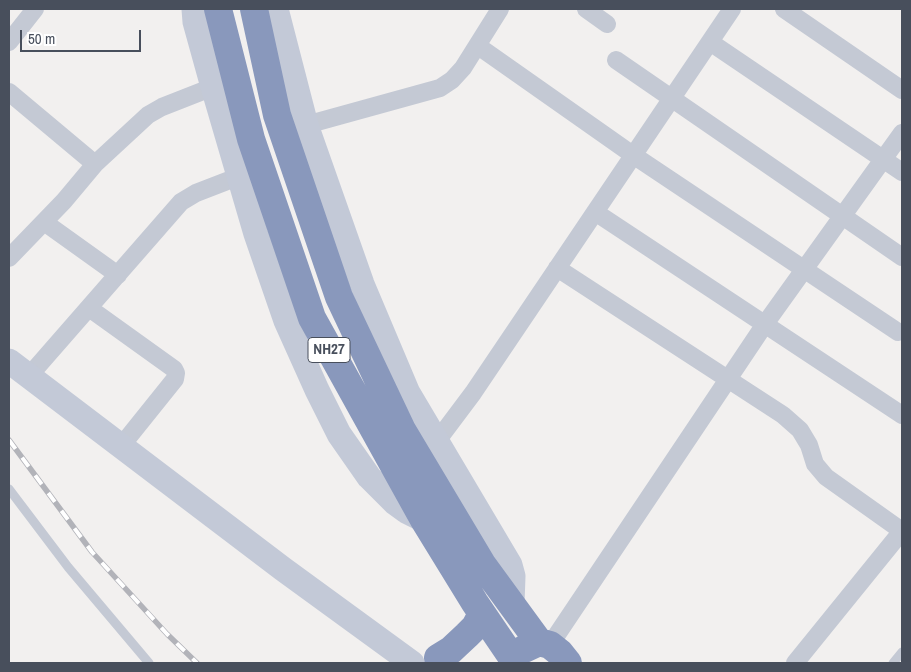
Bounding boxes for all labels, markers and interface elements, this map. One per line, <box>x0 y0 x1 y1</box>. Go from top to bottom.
scale bar <box>22 20 144 52</box>
text: 50 m <box>28 28 55 49</box>
road number: NH27 <box>308 338 350 362</box>

